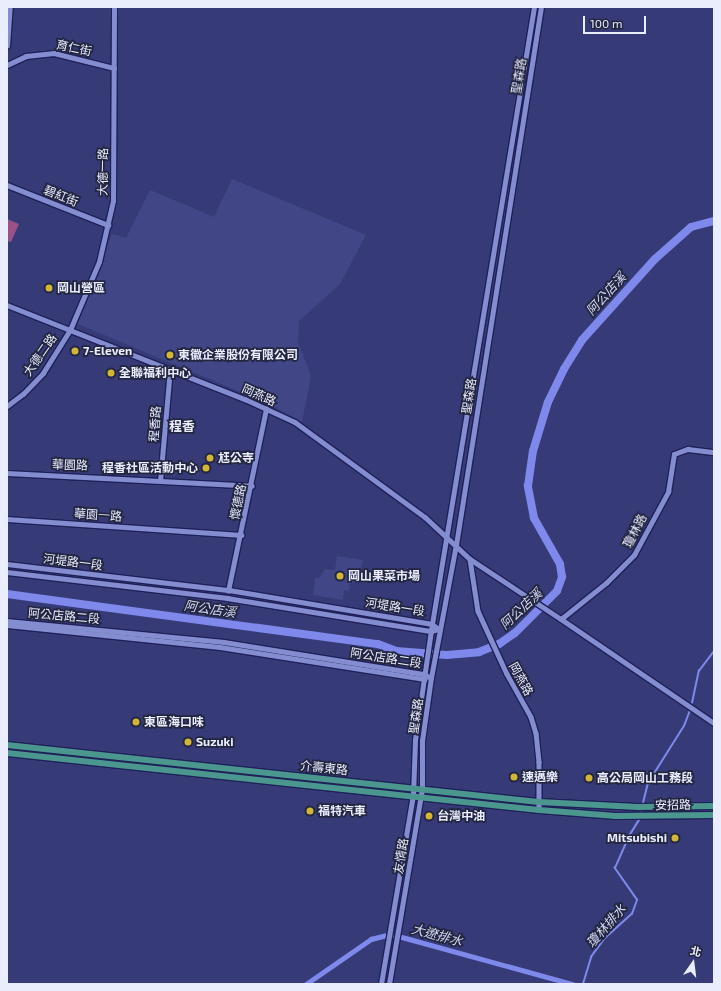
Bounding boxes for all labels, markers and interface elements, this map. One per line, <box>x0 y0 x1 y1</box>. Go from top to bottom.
scale bar <box>585 8 648 34</box>
text: 100 m <box>590 16 622 30</box>
street label: 育仁街 <box>55 37 93 59</box>
street label: 聖森路 <box>509 57 529 95</box>
street label: 大德一路 <box>95 148 111 196</box>
street label: 碧紅街 <box>42 183 80 209</box>
water label: 阿公店溪 <box>583 269 629 319</box>
place label: 岡山營區 <box>57 281 105 295</box>
marker: 岡山營區 <box>44 283 54 293</box>
street label: 大德二路 <box>20 331 60 379</box>
place label: 7-Eleven <box>83 344 132 358</box>
marker: 7-Eleven <box>70 346 80 356</box>
place label: 東徽企業股份有限公司 <box>178 348 298 362</box>
marker: 東徽企業股份有限公司 <box>165 350 175 360</box>
place label: 全聯福利中心 <box>119 366 191 380</box>
marker: 全聯福利中心 <box>106 368 116 378</box>
street label: 聖森路 <box>459 377 479 415</box>
street label: 岡燕路 <box>240 381 278 409</box>
street label: 程香路 <box>147 406 163 442</box>
district label: 程香 <box>169 418 195 434</box>
place label: 尪公寺 <box>218 451 254 465</box>
marker: 尪公寺 <box>205 453 215 463</box>
street label: 華園路 <box>52 457 88 473</box>
place label: 程香社區活動中心 <box>102 461 198 475</box>
marker: 程香社區活動中心 <box>201 463 211 473</box>
street label: 懷德路 <box>227 483 249 521</box>
street label: 華園一路 <box>74 506 122 524</box>
street label: 瓊林路 <box>620 512 650 550</box>
street label: 河堤路一段 <box>42 551 104 573</box>
place label: 岡山果菜市場 <box>348 569 420 583</box>
marker: 岡山果菜市場 <box>335 571 345 581</box>
water label: 阿公店溪 <box>497 586 545 632</box>
street label: 河堤路一段 <box>364 595 426 619</box>
water label: 阿公店溪 <box>183 598 237 620</box>
street label: 阿公店路二段 <box>28 606 100 626</box>
street label: 阿公店路二段 <box>349 645 423 671</box>
street label: 岡燕路 <box>506 660 536 698</box>
street label: 聖森路 <box>406 697 426 735</box>
place label: 東區海口味 <box>144 715 204 729</box>
marker: 東區海口味 <box>131 717 141 727</box>
place label: Suzuki <box>196 735 234 749</box>
marker: Suzuki <box>183 737 193 747</box>
street label: 介壽東路 <box>299 758 349 778</box>
place label: 速邁樂 <box>522 770 558 784</box>
place label: 高公局岡山工務段 <box>597 771 693 785</box>
marker: 速邁樂 <box>509 772 519 782</box>
marker: 高公局岡山工務段 <box>584 773 594 783</box>
street label: 安招路 <box>655 797 691 813</box>
place label: 福特汽車 <box>318 804 366 818</box>
marker: 福特汽車 <box>305 806 315 816</box>
place label: 台灣中油 <box>437 809 485 823</box>
marker: 台灣中油 <box>424 811 434 821</box>
place label: Mitsubishi <box>607 831 667 845</box>
marker: Mitsubishi <box>670 833 680 843</box>
street label: 友情路 <box>391 837 411 875</box>
water label: 瓊林排水 <box>583 901 629 951</box>
water label: 大遼排水 <box>410 921 464 949</box>
north arrow <box>673 943 713 983</box>
text: 北 <box>689 943 703 959</box>

